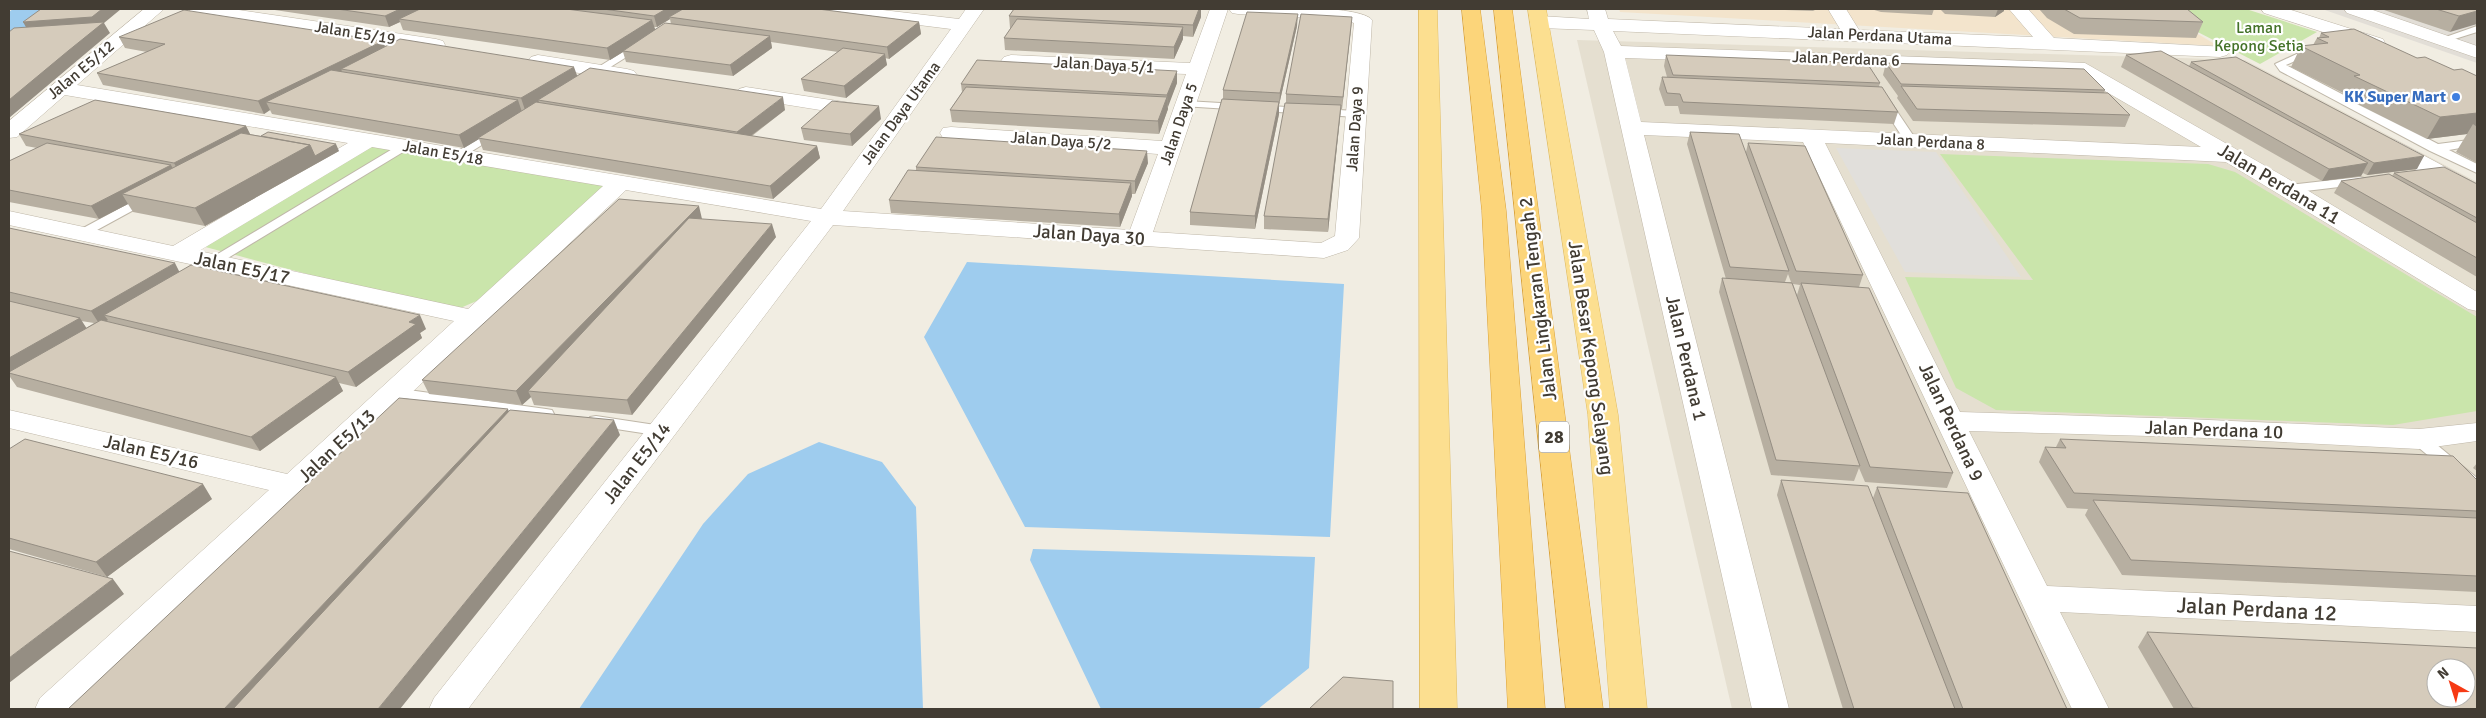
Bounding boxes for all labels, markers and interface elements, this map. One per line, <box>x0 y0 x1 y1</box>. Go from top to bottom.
street label: Jalan E5/19 <box>313 17 397 49</box>
park label: Laman Kepong Setia <box>2214 18 2304 56</box>
street label: Jalan Perdana Utama <box>1807 22 1953 50</box>
street label: Jalan E5/12 <box>43 36 119 104</box>
street label: Jalan Perdana 6 <box>1792 47 1900 71</box>
street label: Jalan Daya 5/1 <box>1053 52 1155 78</box>
street label: Jalan Daya Utama <box>857 58 945 168</box>
street label: Jalan Daya 5 <box>1156 80 1202 168</box>
street label: Jalan Daya 9 <box>1342 86 1368 172</box>
place label: KK Super Mart <box>2344 87 2446 107</box>
marker: KK Super Mart <box>2450 91 2462 103</box>
street label: Jalan Daya 5/2 <box>1010 128 1112 154</box>
street label: Jalan Perdana 8 <box>1877 129 1985 155</box>
street label: Jalan E5/18 <box>401 136 485 170</box>
street label: Jalan Perdana 11 <box>2213 138 2345 230</box>
street label: Jalan Lingkaran Tengah 2 <box>1514 196 1562 402</box>
street label: Jalan Daya 30 <box>1032 219 1146 251</box>
street label: Jalan Besar Kepong Selayang <box>1563 239 1619 477</box>
street label: Jalan E5/17 <box>192 246 292 290</box>
street label: Jalan Perdana 1 <box>1660 293 1712 423</box>
street label: Jalan Perdana 9 <box>1913 359 1989 485</box>
street label: Jalan E5/13 <box>293 404 381 488</box>
street label: Jalan Perdana 10 <box>2144 416 2284 444</box>
street label: Jalan E5/14 <box>598 417 676 509</box>
road number: 28 <box>1539 422 1569 452</box>
street label: Jalan E5/16 <box>101 429 201 475</box>
street label: Jalan Perdana 12 <box>2176 591 2338 627</box>
north arrow <box>2426 658 2476 708</box>
text: N <box>2434 664 2452 683</box>

